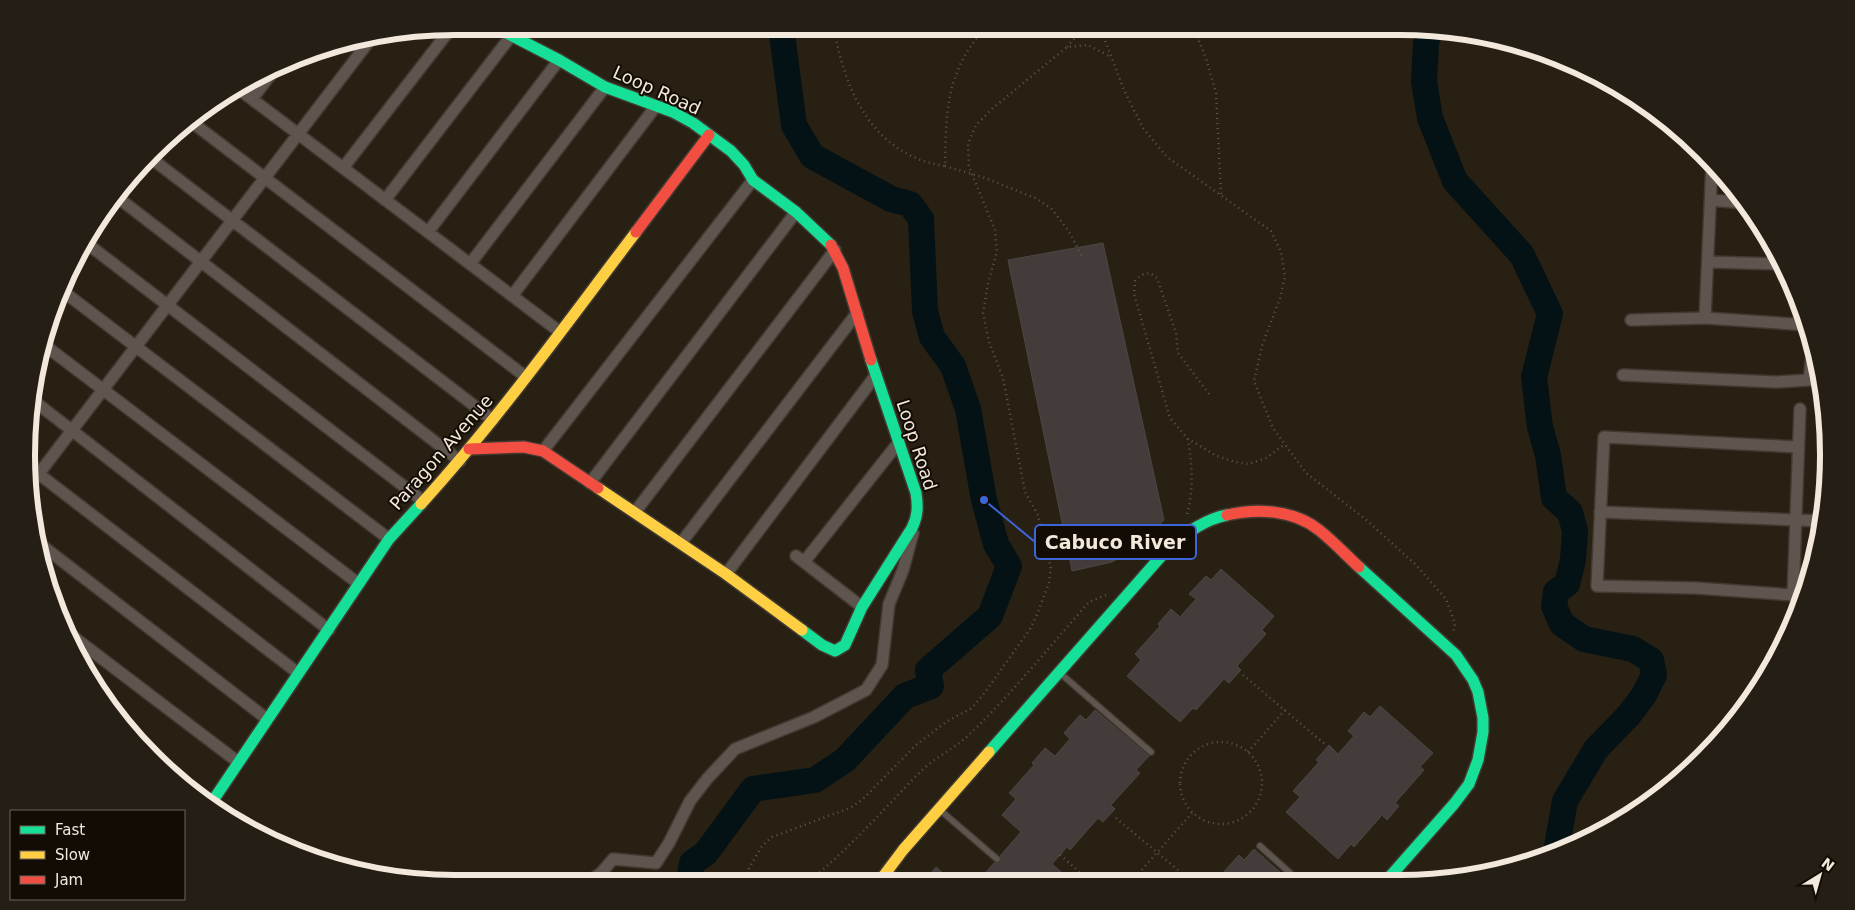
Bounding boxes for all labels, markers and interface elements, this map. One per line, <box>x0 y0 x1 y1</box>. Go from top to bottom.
street label: Loop Road <box>610 61 704 119</box>
street label: Paragon Avenue <box>385 390 497 514</box>
street label: Loop Road <box>892 397 942 493</box>
callout: Cabuco River <box>1035 525 1196 559</box>
text: Cabuco River <box>1045 531 1186 553</box>
legend <box>10 810 185 900</box>
text: Fast <box>55 821 85 839</box>
text: Slow <box>55 846 90 864</box>
north arrow <box>1795 850 1845 900</box>
text: N <box>1818 855 1837 875</box>
text: Jam <box>54 871 83 889</box>

